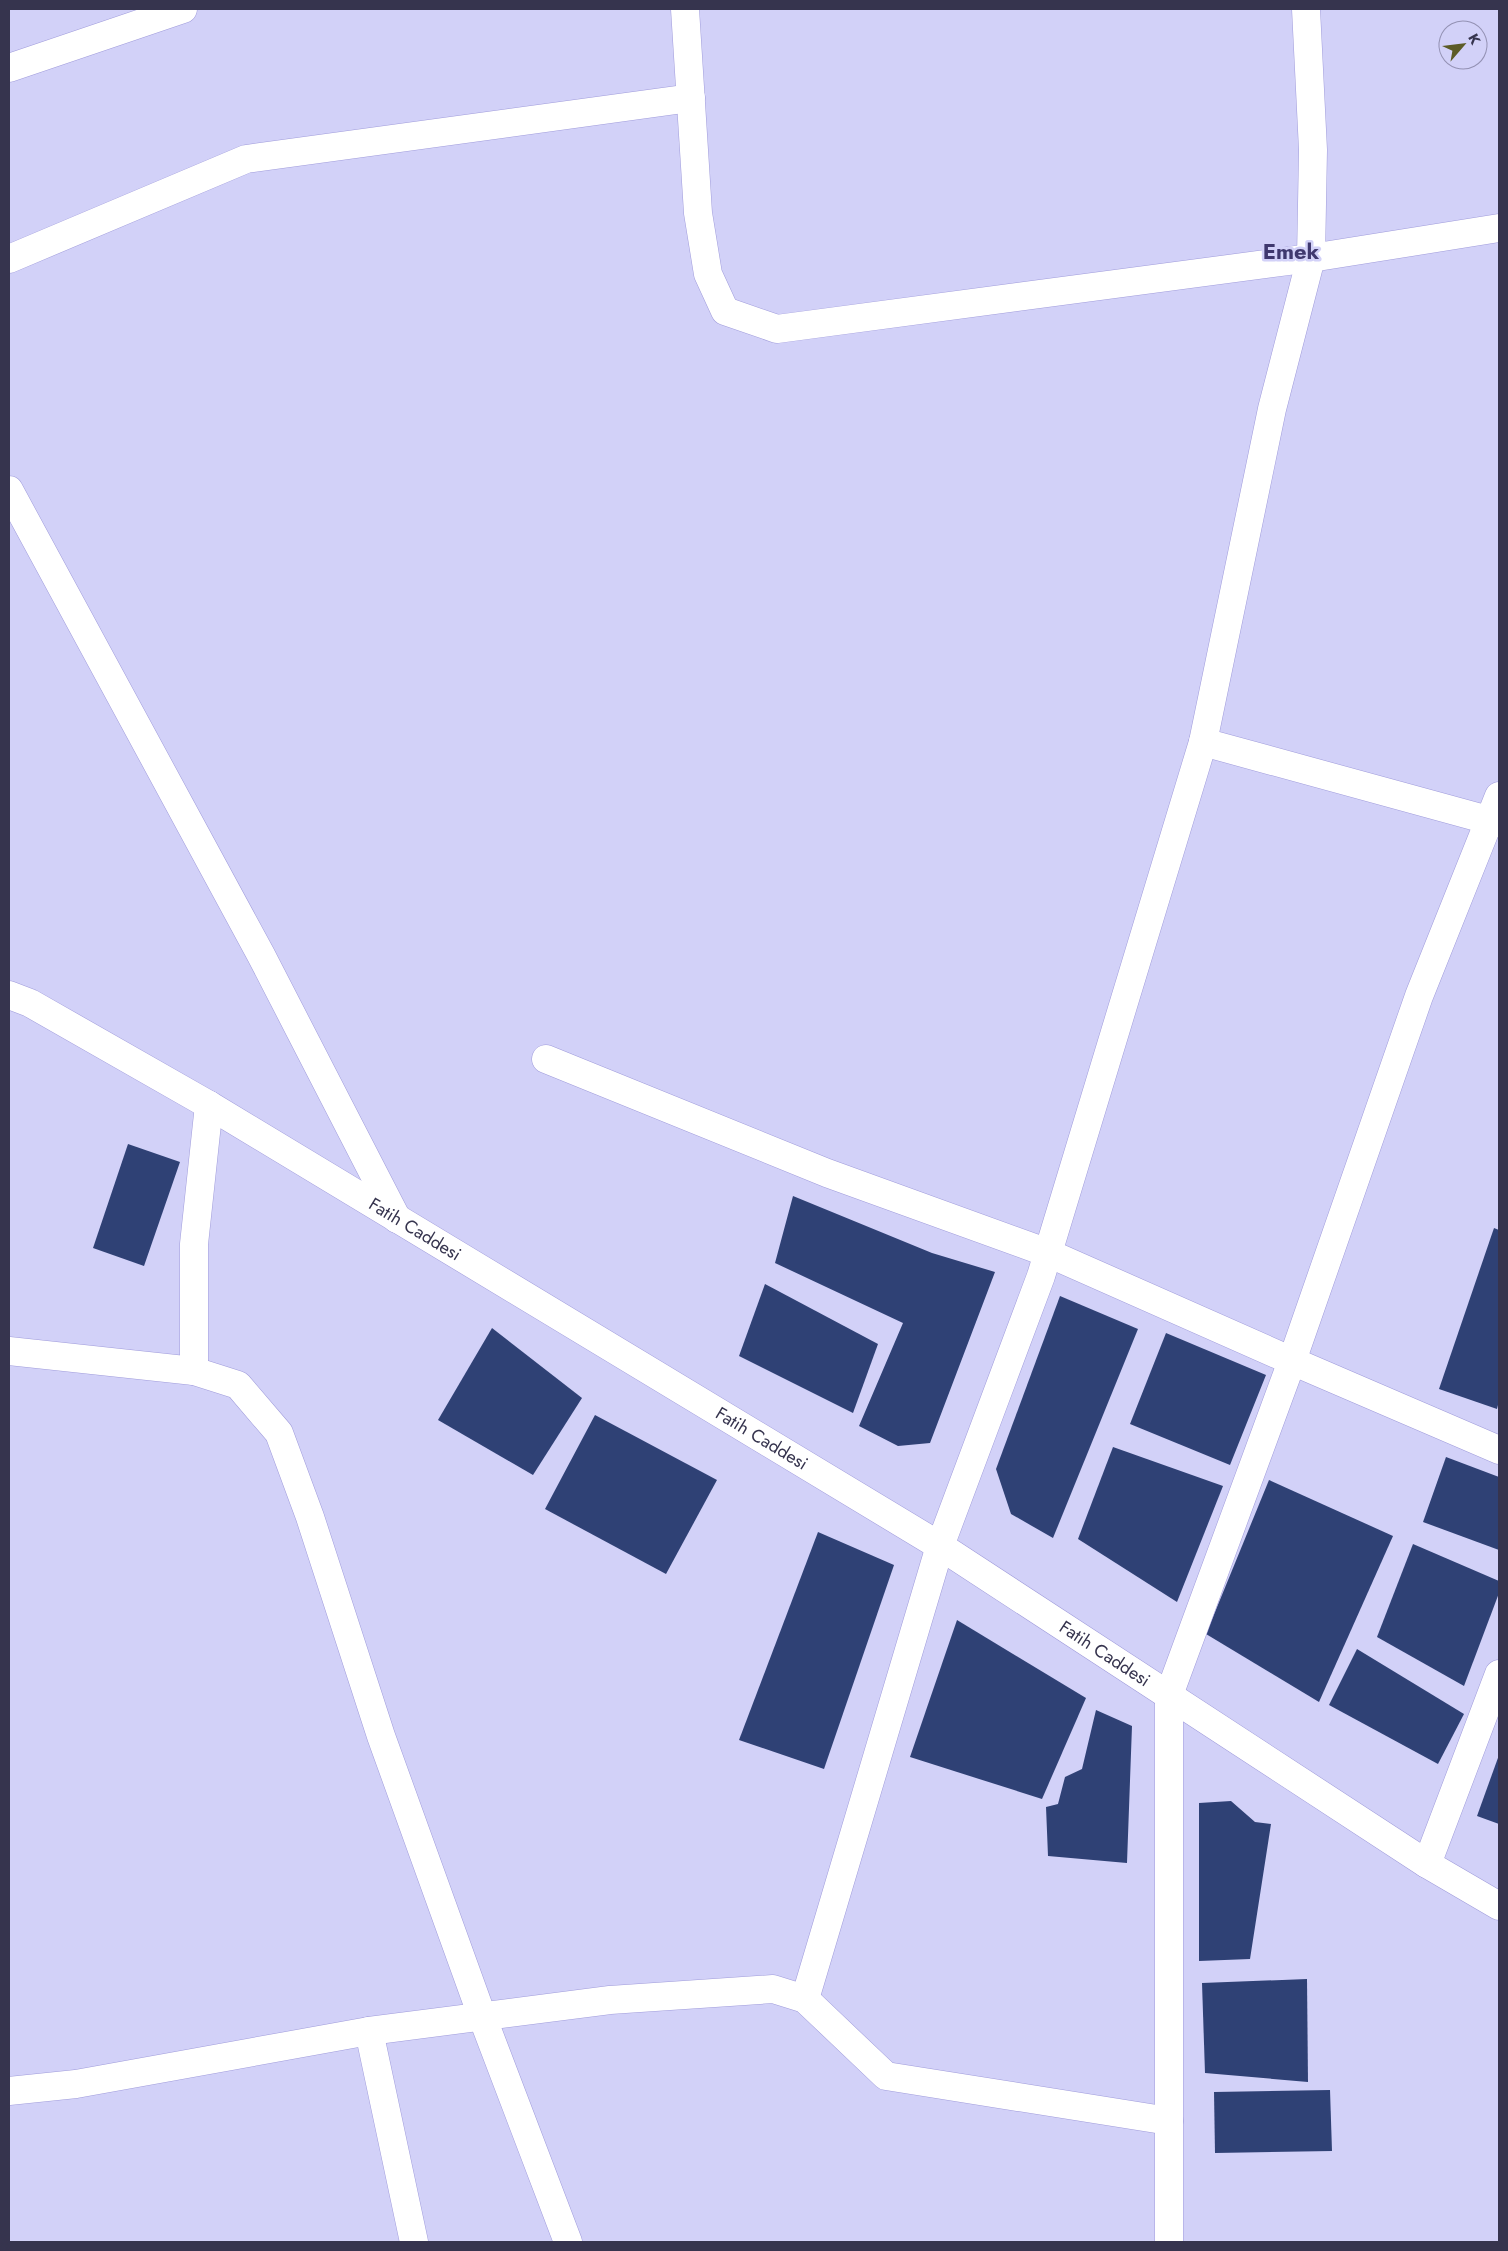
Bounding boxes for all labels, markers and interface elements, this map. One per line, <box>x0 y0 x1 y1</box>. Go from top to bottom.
north arrow <box>1438 20 1488 70</box>
text: K <box>1463 30 1486 48</box>
district label: Emek <box>1263 235 1320 267</box>
street label: Fatih Caddesi <box>364 1191 466 1267</box>
street label: Fatih Caddesi <box>711 1401 813 1476</box>
street label: Fatih Caddesi <box>1054 1614 1155 1693</box>

